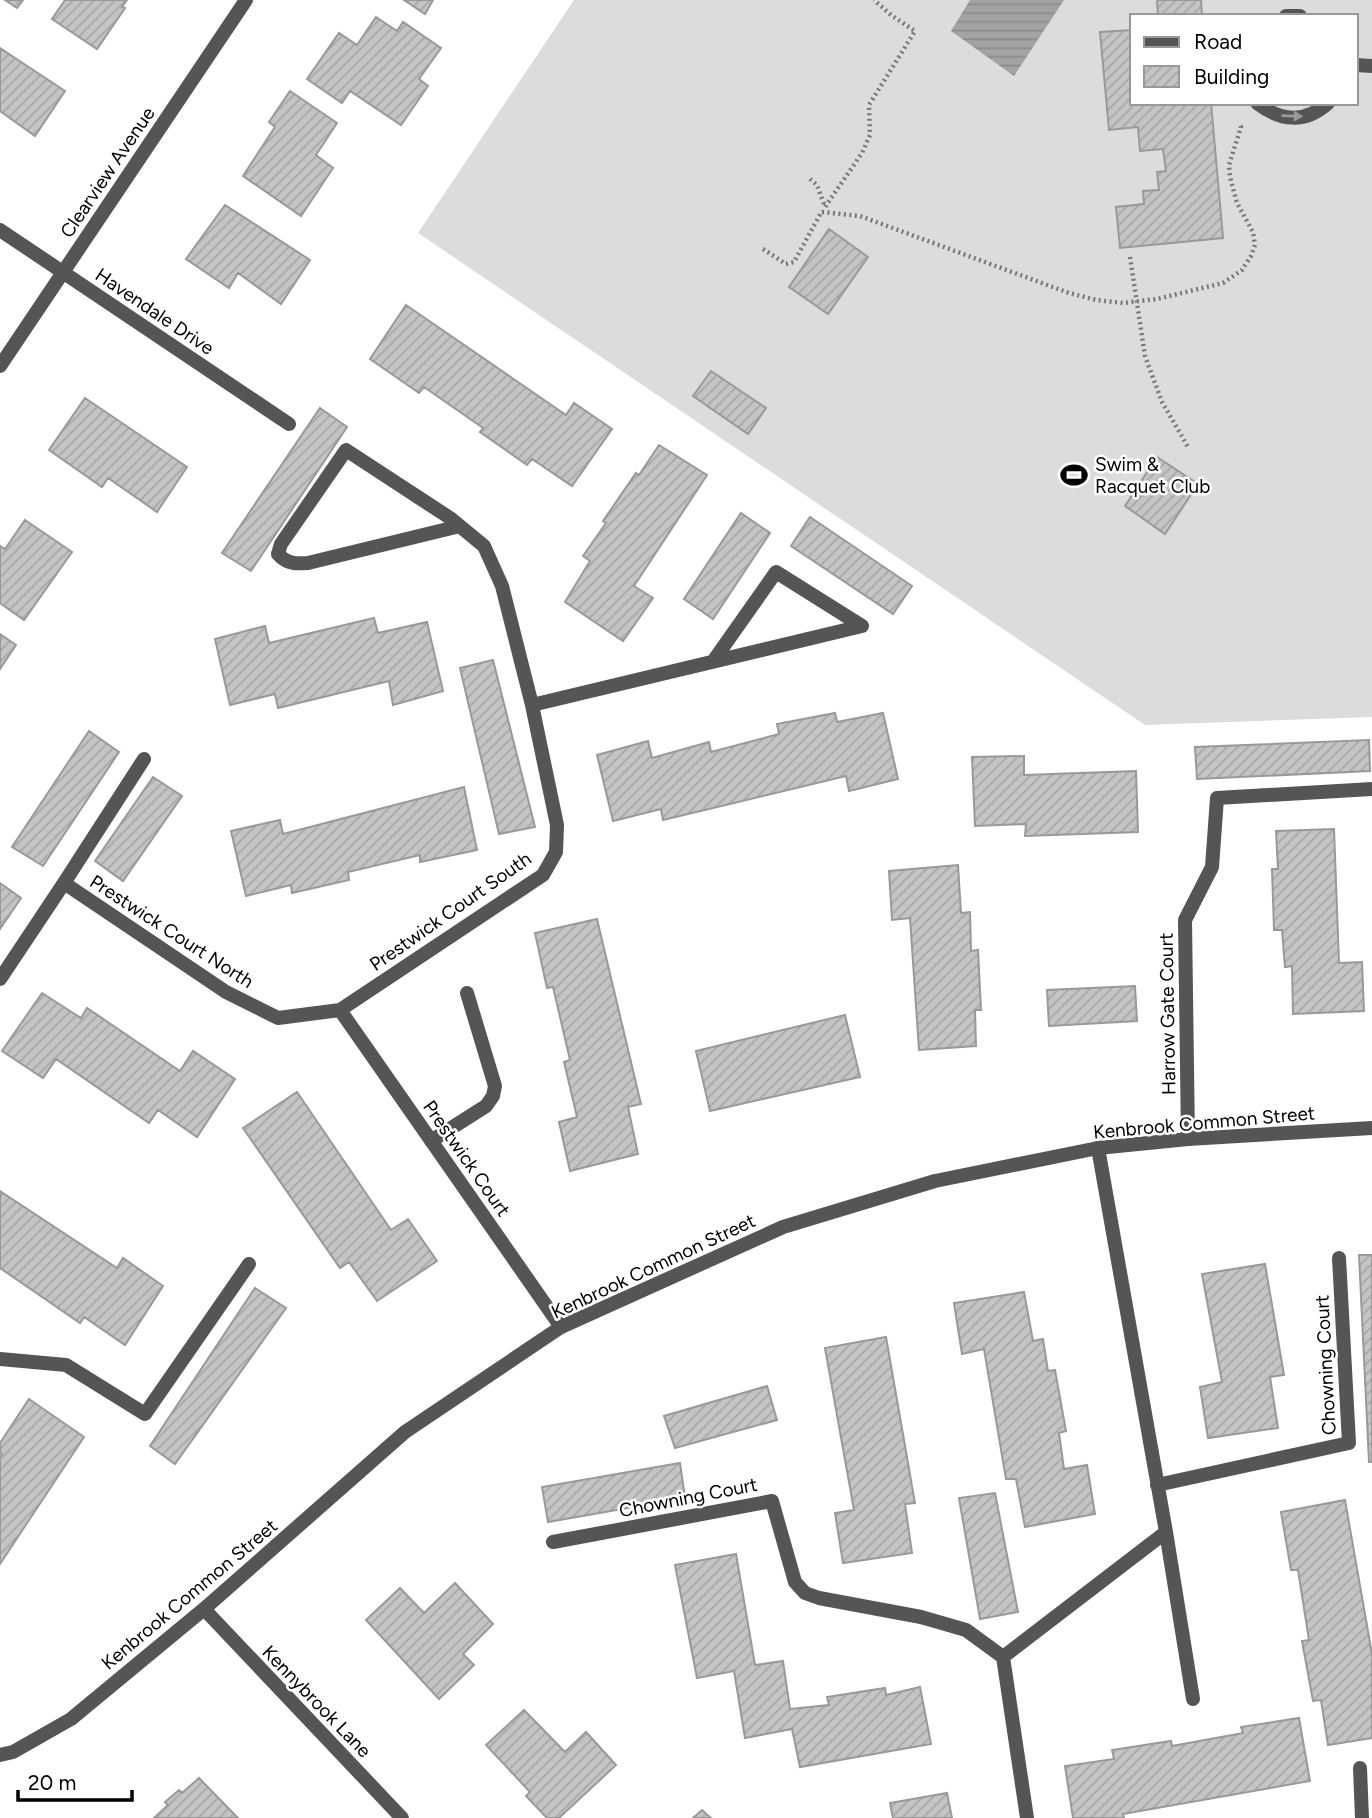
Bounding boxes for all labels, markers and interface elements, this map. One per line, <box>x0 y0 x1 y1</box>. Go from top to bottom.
legend <box>1130 14 1358 105</box>
text: Road <box>1194 29 1242 54</box>
text: Building <box>1194 64 1269 89</box>
street label: Clearview Avenue <box>55 103 160 242</box>
one-way arrow <box>1282 111 1304 122</box>
street label: Havendale Drive <box>91 263 219 360</box>
place label: Swim & Racquet Club <box>1095 453 1210 498</box>
sports icon: Swim & Racquet Club <box>1059 460 1089 490</box>
street label: Prestwick Court South <box>365 847 535 976</box>
street label: Prestwick Court North <box>85 870 258 993</box>
street label: Harrow Gate Court <box>1155 933 1180 1095</box>
street label: Prestwick Court <box>418 1096 515 1221</box>
street label: Kenbrook Common Street <box>1092 1101 1316 1144</box>
street label: Kenbrook Common Street <box>548 1209 759 1324</box>
street label: Chowning Court <box>1310 1294 1341 1436</box>
street label: Chowning Court <box>617 1473 759 1522</box>
street label: Kenbrook Common Street <box>97 1514 282 1675</box>
street label: Kennybrook Lane <box>257 1641 376 1762</box>
scale bar <box>18 1758 131 1802</box>
text: 20 m <box>28 1770 76 1795</box>

